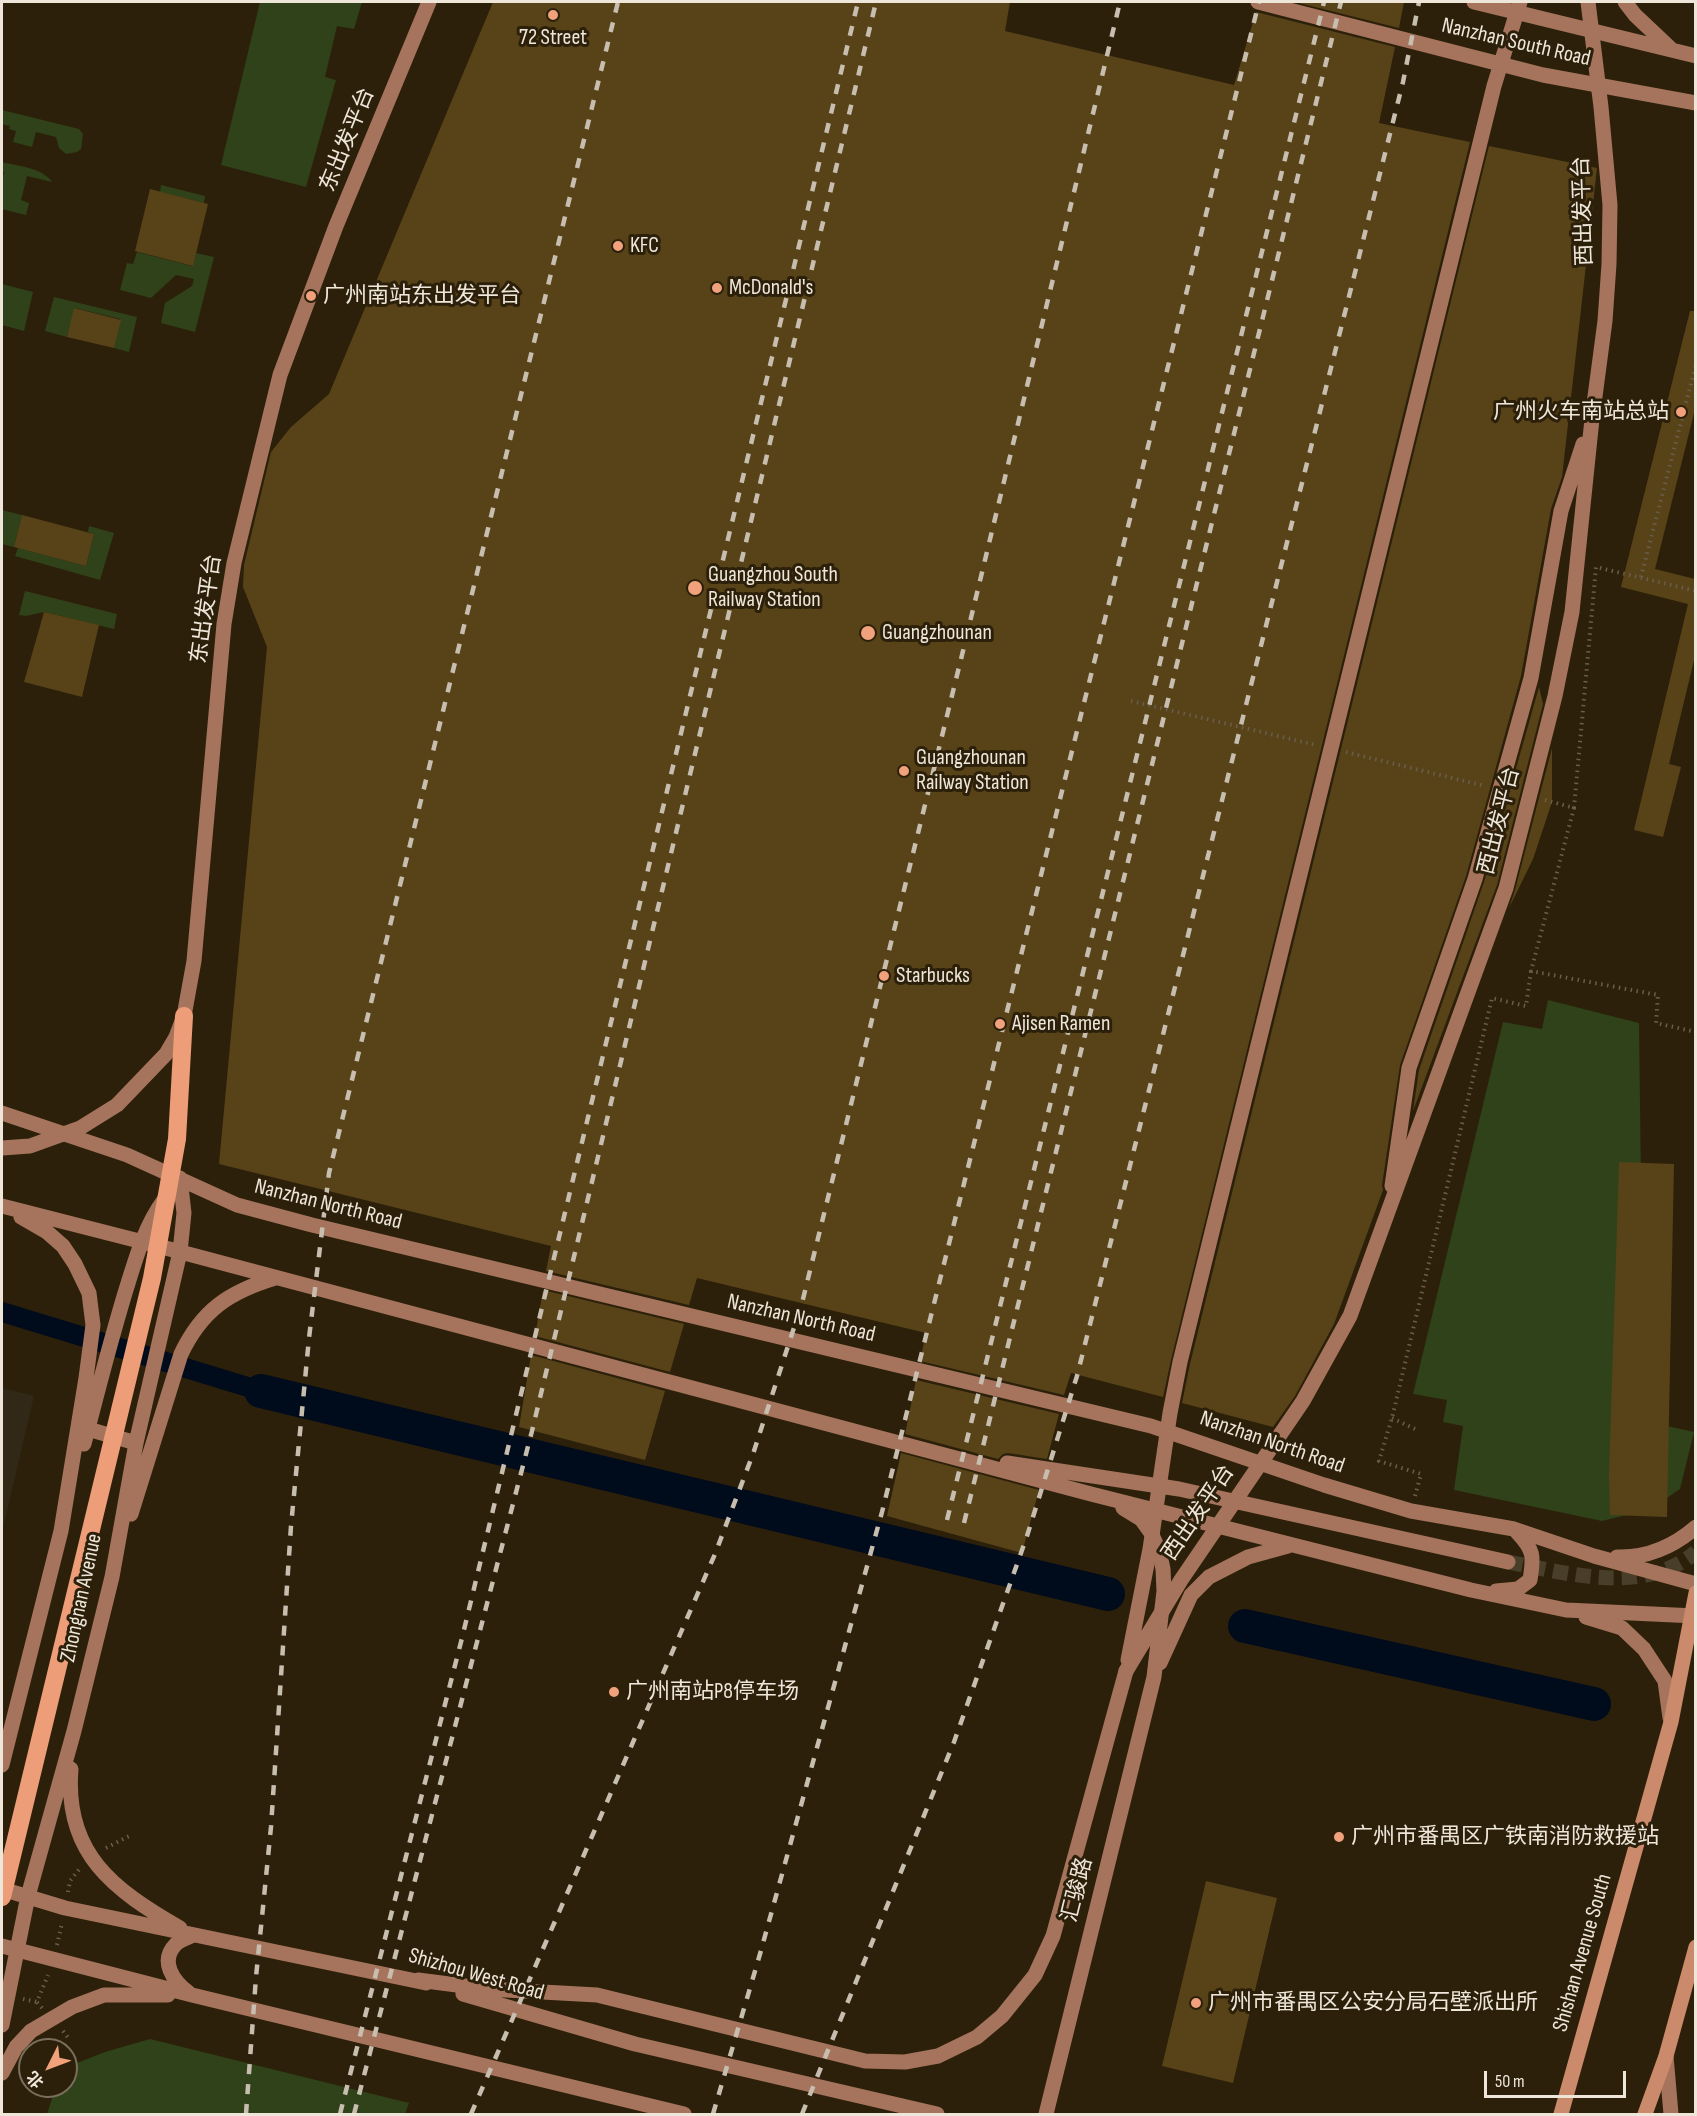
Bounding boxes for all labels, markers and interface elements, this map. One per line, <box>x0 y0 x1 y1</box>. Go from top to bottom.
marker: 72 Street <box>546 8 560 22</box>
street label: Nanzhan South Road <box>1439 13 1593 73</box>
place label: 72 Street <box>519 25 587 51</box>
street label: 东出发平台 <box>315 84 381 196</box>
street label: 西出发平台 <box>1569 156 1599 266</box>
place label: KFC <box>630 233 659 259</box>
marker: KFC <box>611 239 625 253</box>
place label: McDonald's <box>729 275 813 301</box>
marker: McDonald's <box>710 281 724 295</box>
place label: 广州南站东出发平台 <box>323 283 521 309</box>
marker: 广州南站东出发平台 <box>304 289 318 303</box>
place label: 广州火车南站总站 <box>1493 399 1669 425</box>
marker: 广州火车南站总站 <box>1674 405 1688 419</box>
street label: 东出发平台 <box>186 553 228 665</box>
place label: Guangzhou South Railway Station <box>708 562 838 614</box>
marker: Guangzhou South Railway Station <box>686 579 704 597</box>
place label: Guangzhounan <box>882 620 992 646</box>
marker: Guangzhounan <box>859 624 877 642</box>
place label: Guangzhounan Railway Station <box>916 745 1029 796</box>
marker: Guangzhounan Railway Station <box>897 764 911 778</box>
street label: 西出发平台 <box>1474 764 1526 878</box>
place label: Starbucks <box>896 963 970 989</box>
marker: Starbucks <box>877 969 891 983</box>
place label: Ajisen Ramen <box>1012 1011 1110 1037</box>
marker: Ajisen Ramen <box>993 1017 1007 1031</box>
street label: Nanzhan North Road <box>252 1174 404 1236</box>
street label: Nanzhan North Road <box>724 1289 878 1349</box>
street label: Nanzhan North Road <box>1196 1406 1348 1480</box>
street label: 西出发平台 <box>1157 1460 1241 1566</box>
street label: Zhongnan Avenue <box>56 1531 108 1665</box>
place label: 广州南站P8停车场 <box>626 1679 799 1705</box>
marker: 广州南站P8停车场 <box>607 1685 621 1699</box>
place label: 广州市番禺区广铁南消防救援站 <box>1351 1824 1659 1850</box>
marker: 广州市番禺区广铁南消防救援站 <box>1332 1830 1346 1844</box>
street label: 汇骏路 <box>1057 1855 1099 1925</box>
street label: Shishan Avenue South <box>1548 1871 1618 2035</box>
street label: Shizhou West Road <box>405 1943 547 2007</box>
place label: 广州市番禺区公安分局石壁派出所 <box>1208 1990 1538 2016</box>
marker: 广州市番禺区公安分局石壁派出所 <box>1189 1996 1203 2010</box>
north arrow <box>18 2038 78 2098</box>
scale bar <box>1487 2059 1630 2097</box>
text: 北 <box>23 2067 48 2091</box>
text: 50 m <box>1495 2071 1525 2092</box>

